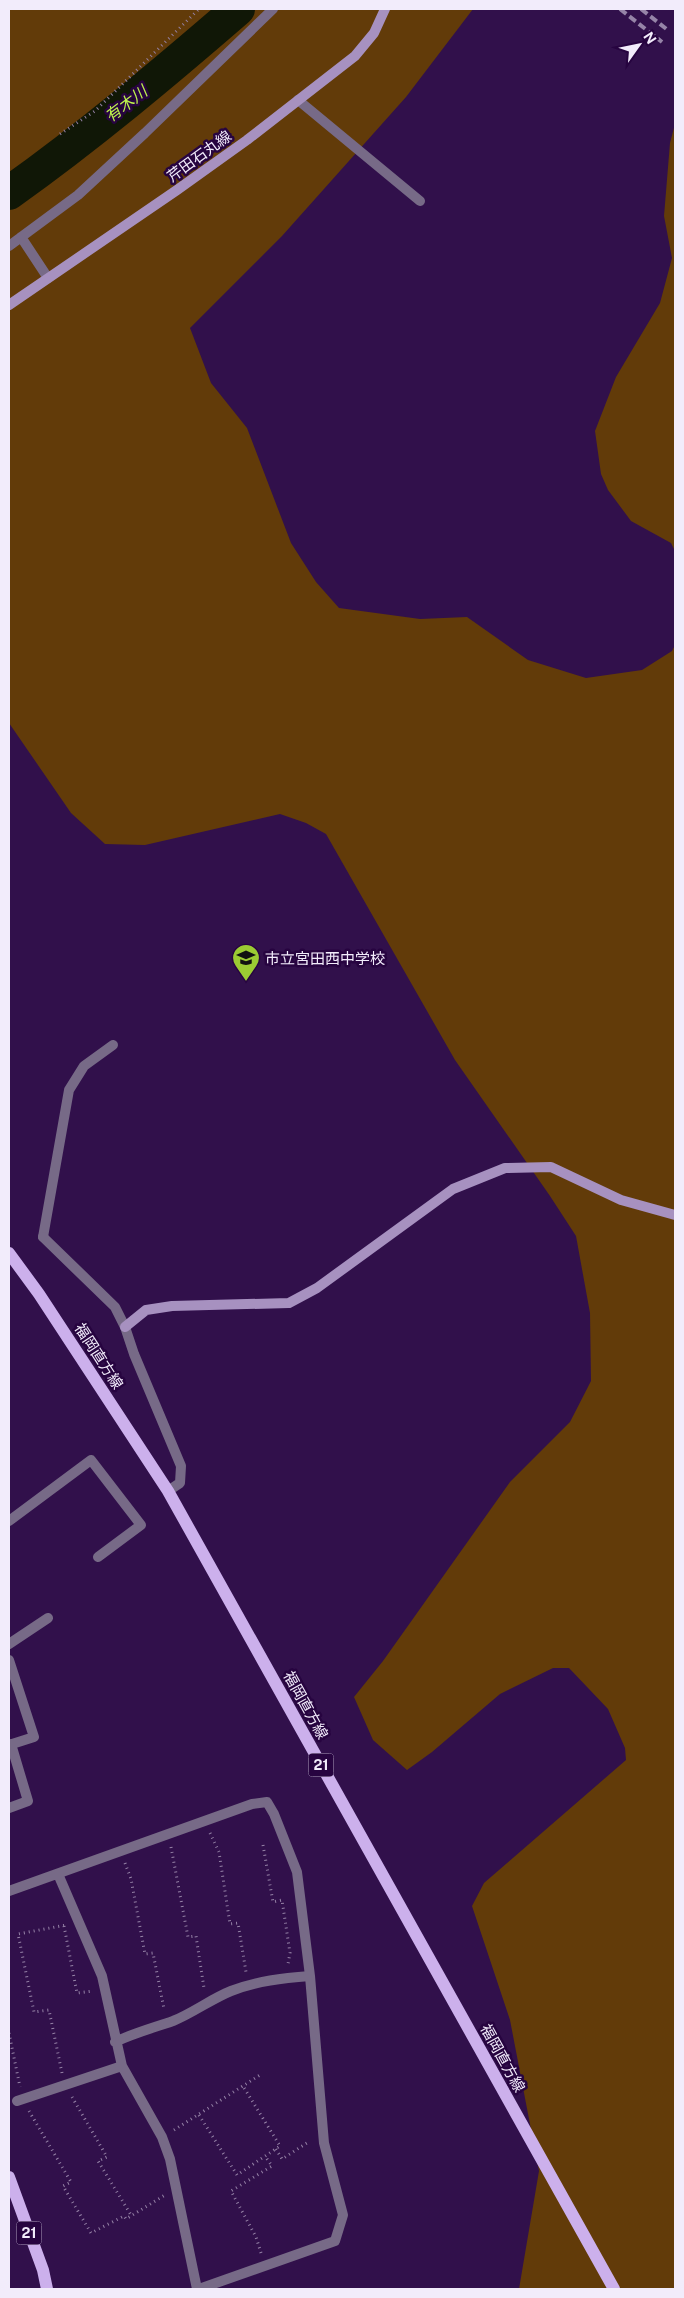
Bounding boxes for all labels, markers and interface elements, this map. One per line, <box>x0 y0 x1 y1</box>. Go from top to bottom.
north arrow <box>614 20 664 70</box>
text: N <box>640 29 660 47</box>
water label: 有木川 <box>101 81 152 126</box>
street label: 芹田石丸線 <box>164 127 234 185</box>
school or university icon: 市立宮田西中学校 <box>231 943 261 982</box>
place label: 市立宮田西中学校 <box>265 950 385 967</box>
street label: 福岡直方線 <box>71 1320 127 1392</box>
street label: 福岡直方線 <box>280 1668 332 1742</box>
road number: 21 <box>308 1754 334 1776</box>
street label: 福岡直方線 <box>477 2021 529 2095</box>
road number: 21 <box>16 2222 42 2244</box>

